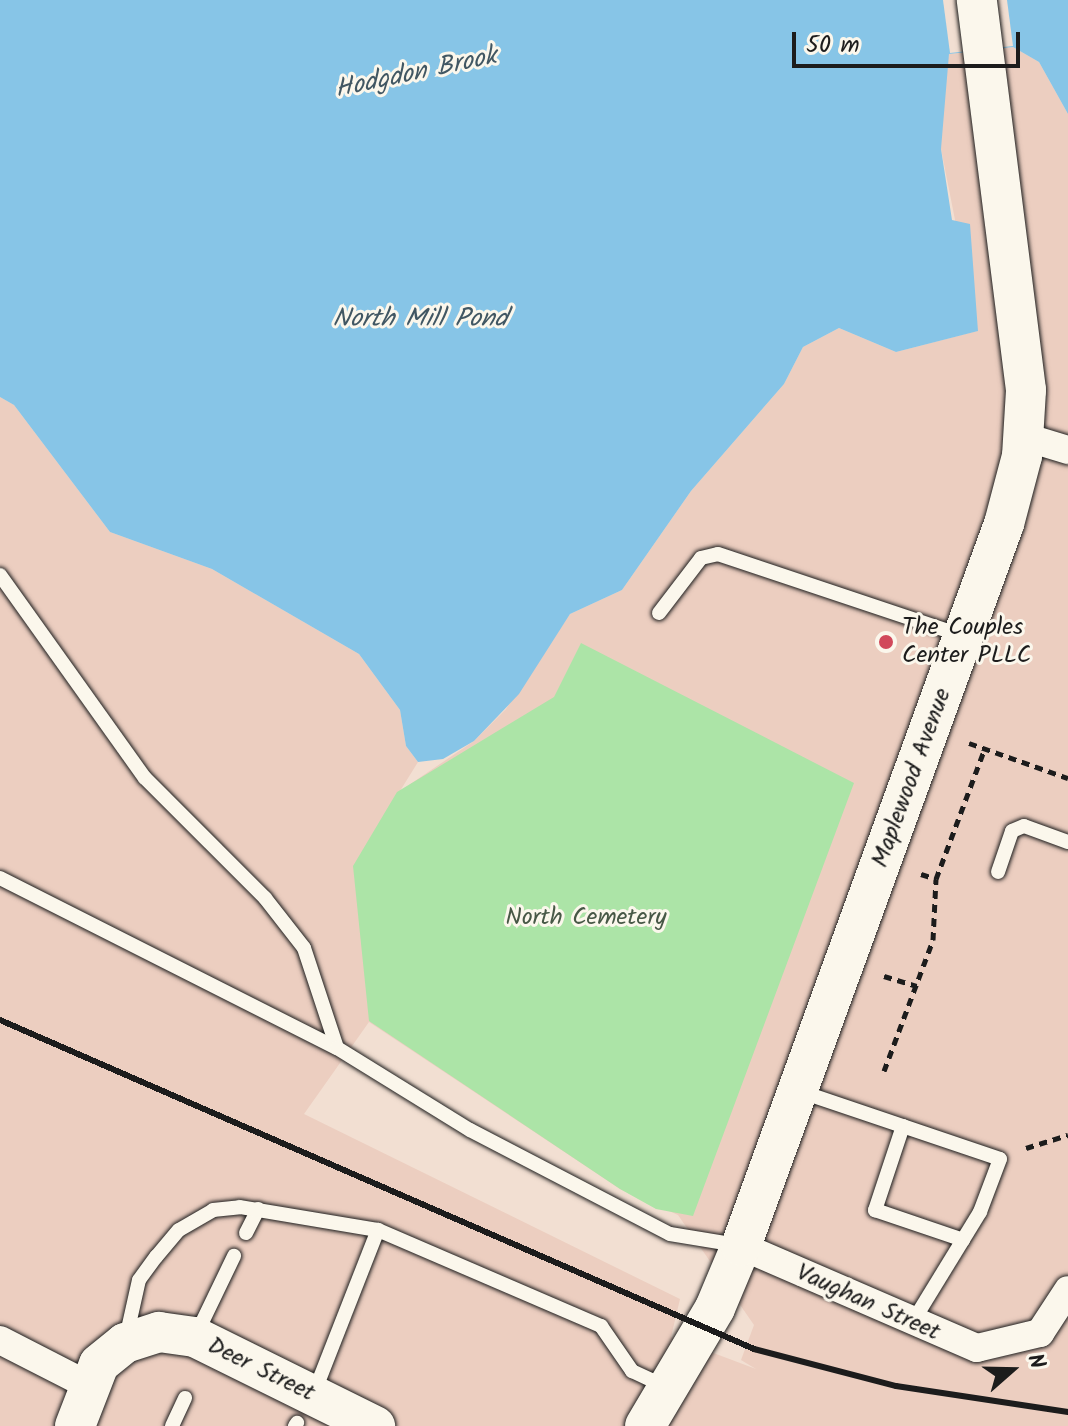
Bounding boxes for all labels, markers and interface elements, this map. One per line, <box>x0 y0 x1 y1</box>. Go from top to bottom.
scale bar <box>796 16 1024 66</box>
text: 50 m <box>806 26 860 65</box>
water label: Hodgdon Brook <box>332 42 500 106</box>
water label: North Mill Pond <box>332 304 508 336</box>
place label: The Couples Center PLLC <box>902 614 1031 670</box>
marker: The Couples Center PLLC <box>877 633 895 651</box>
street label: Maplewood Avenue <box>866 685 958 871</box>
park label: North Cemetery <box>505 904 667 932</box>
street label: Vaughan Street <box>792 1258 944 1348</box>
north arrow <box>972 1330 1052 1410</box>
street label: Deer Street <box>203 1332 319 1408</box>
text: N <box>1016 1349 1054 1374</box>

